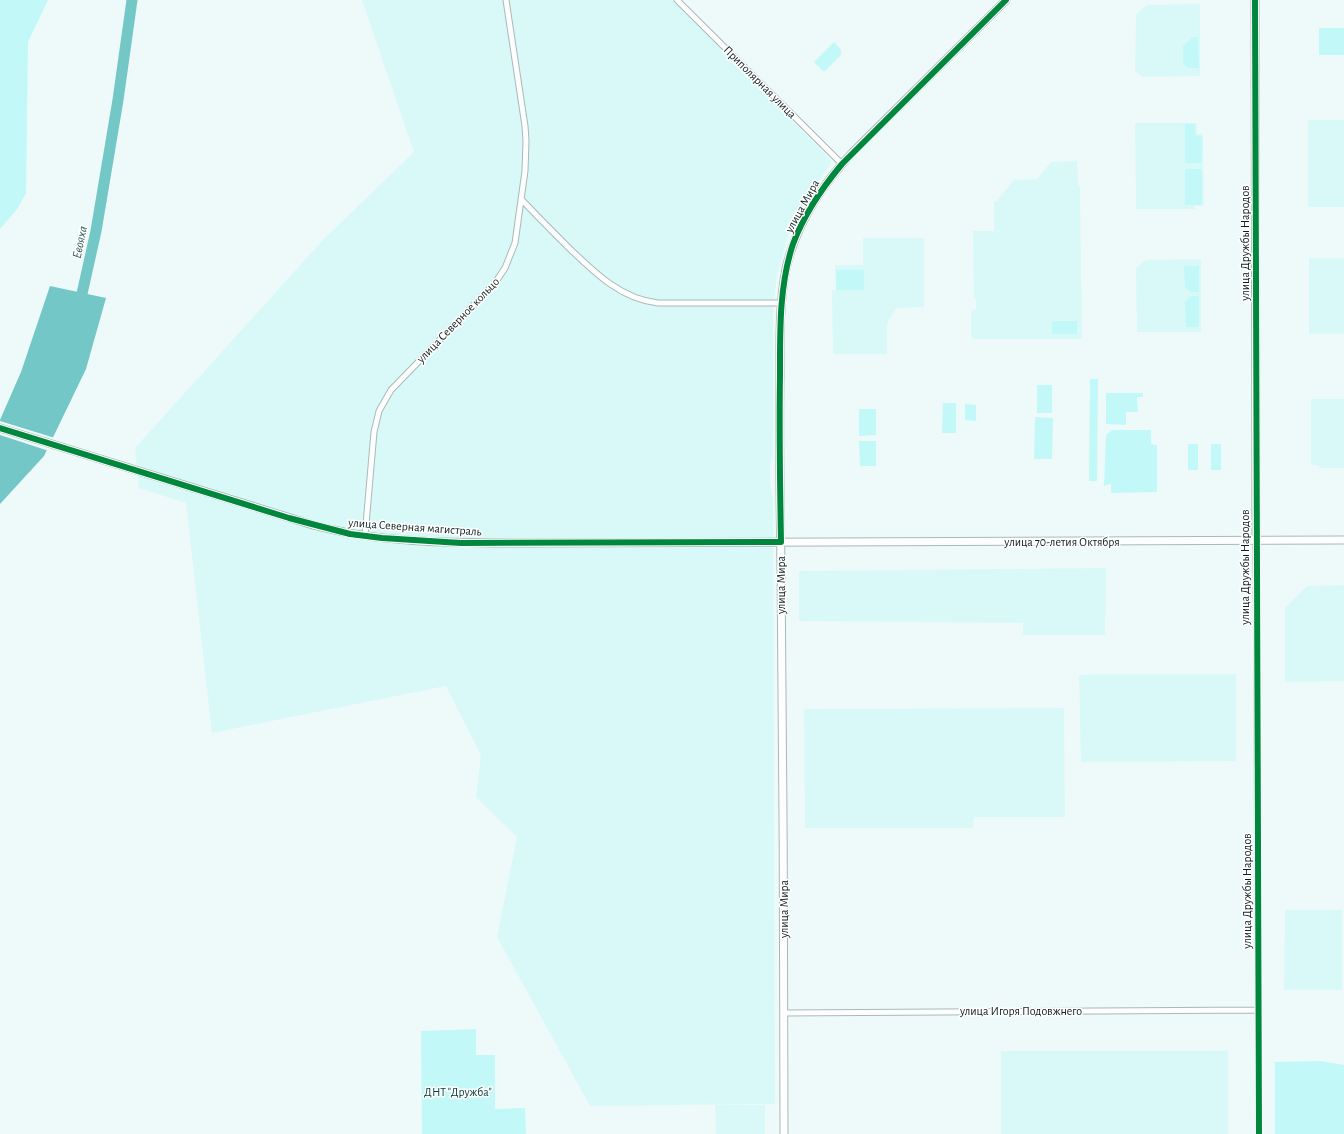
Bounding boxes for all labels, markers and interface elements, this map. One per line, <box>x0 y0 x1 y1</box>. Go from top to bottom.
street label: Приполярная улица <box>721 43 799 122</box>
street label: улица Мира <box>782 177 822 236</box>
street label: улица Дружбы Народов <box>1239 185 1252 302</box>
water label: Евояха <box>71 225 90 260</box>
street label: улица Северное кольцо <box>414 275 502 366</box>
street label: улица Дружбы Народов <box>1239 509 1252 626</box>
street label: улица Северная магистраль <box>347 516 482 539</box>
street label: улица 70-летия Октября <box>1003 536 1120 549</box>
street label: улица Мира <box>775 555 788 615</box>
street label: улица Дружбы Народов <box>1241 833 1254 950</box>
street label: улица Мира <box>778 879 791 939</box>
street label: улица Игоря Подовжнего <box>959 1005 1082 1018</box>
park label: ДНТ "Дружба" <box>424 1086 492 1099</box>

